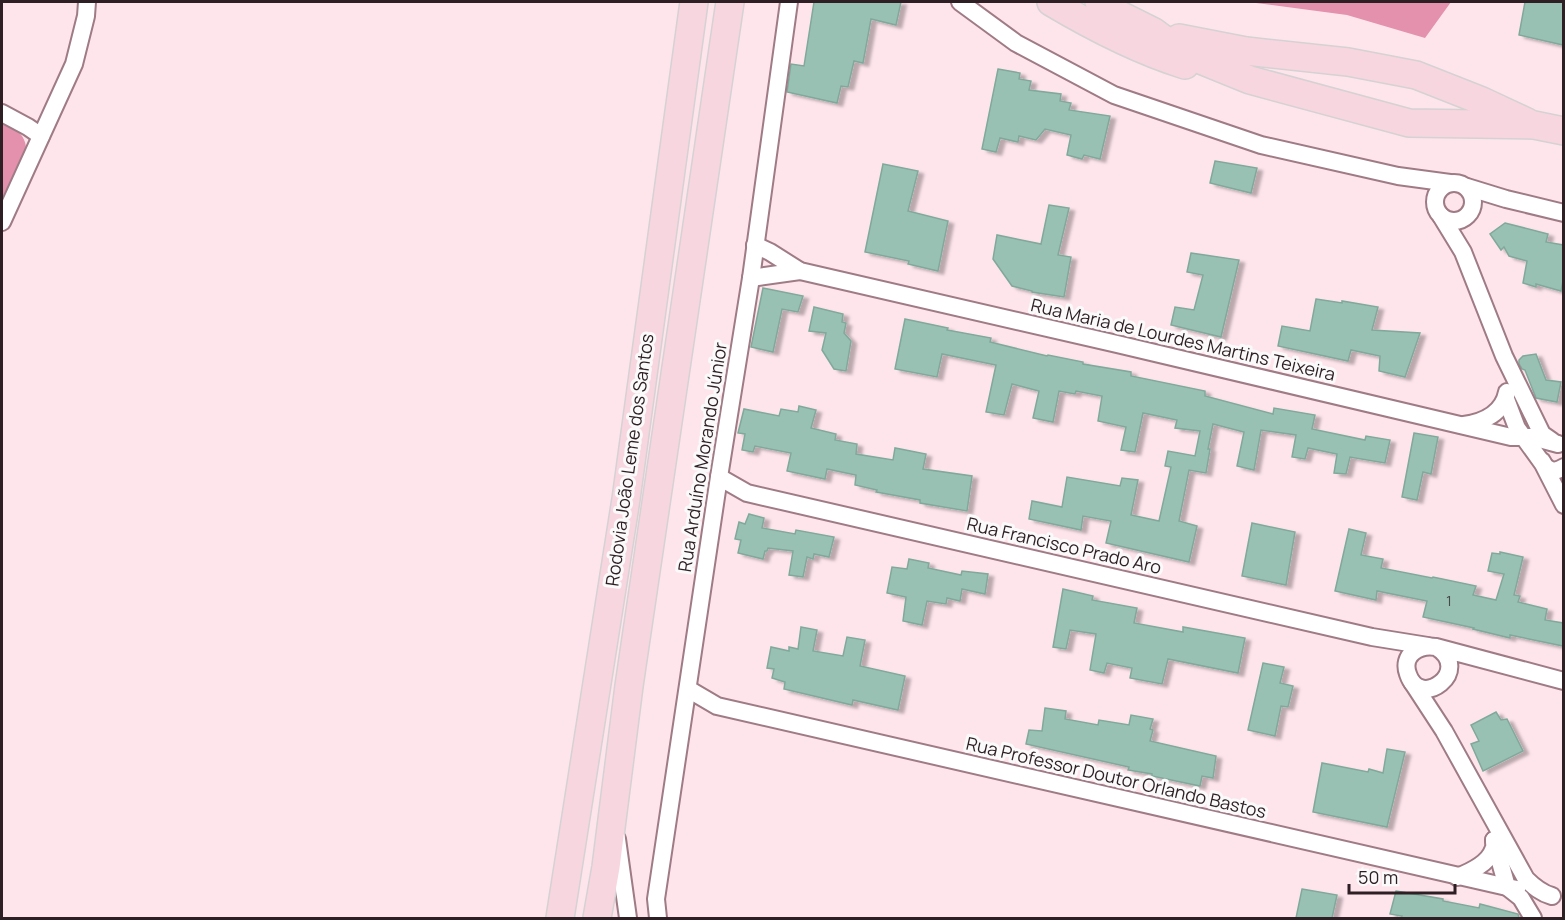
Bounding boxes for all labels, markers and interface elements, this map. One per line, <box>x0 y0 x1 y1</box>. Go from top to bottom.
street label: Rua Maria de Lourdes Martins Teixeira <box>1029 292 1338 386</box>
street label: Rodovia João Leme dos Santos <box>599 332 659 588</box>
street label: Rua Arduíno Morando Júnior <box>672 340 732 573</box>
street label: Rua Francisco Prado Aro <box>965 511 1164 579</box>
house number: 1 <box>1446 590 1452 611</box>
street label: Rua Professor Doutor Orlando Bastos <box>964 731 1269 823</box>
scale bar <box>1349 857 1456 895</box>
text: 50 m <box>1358 865 1398 889</box>

